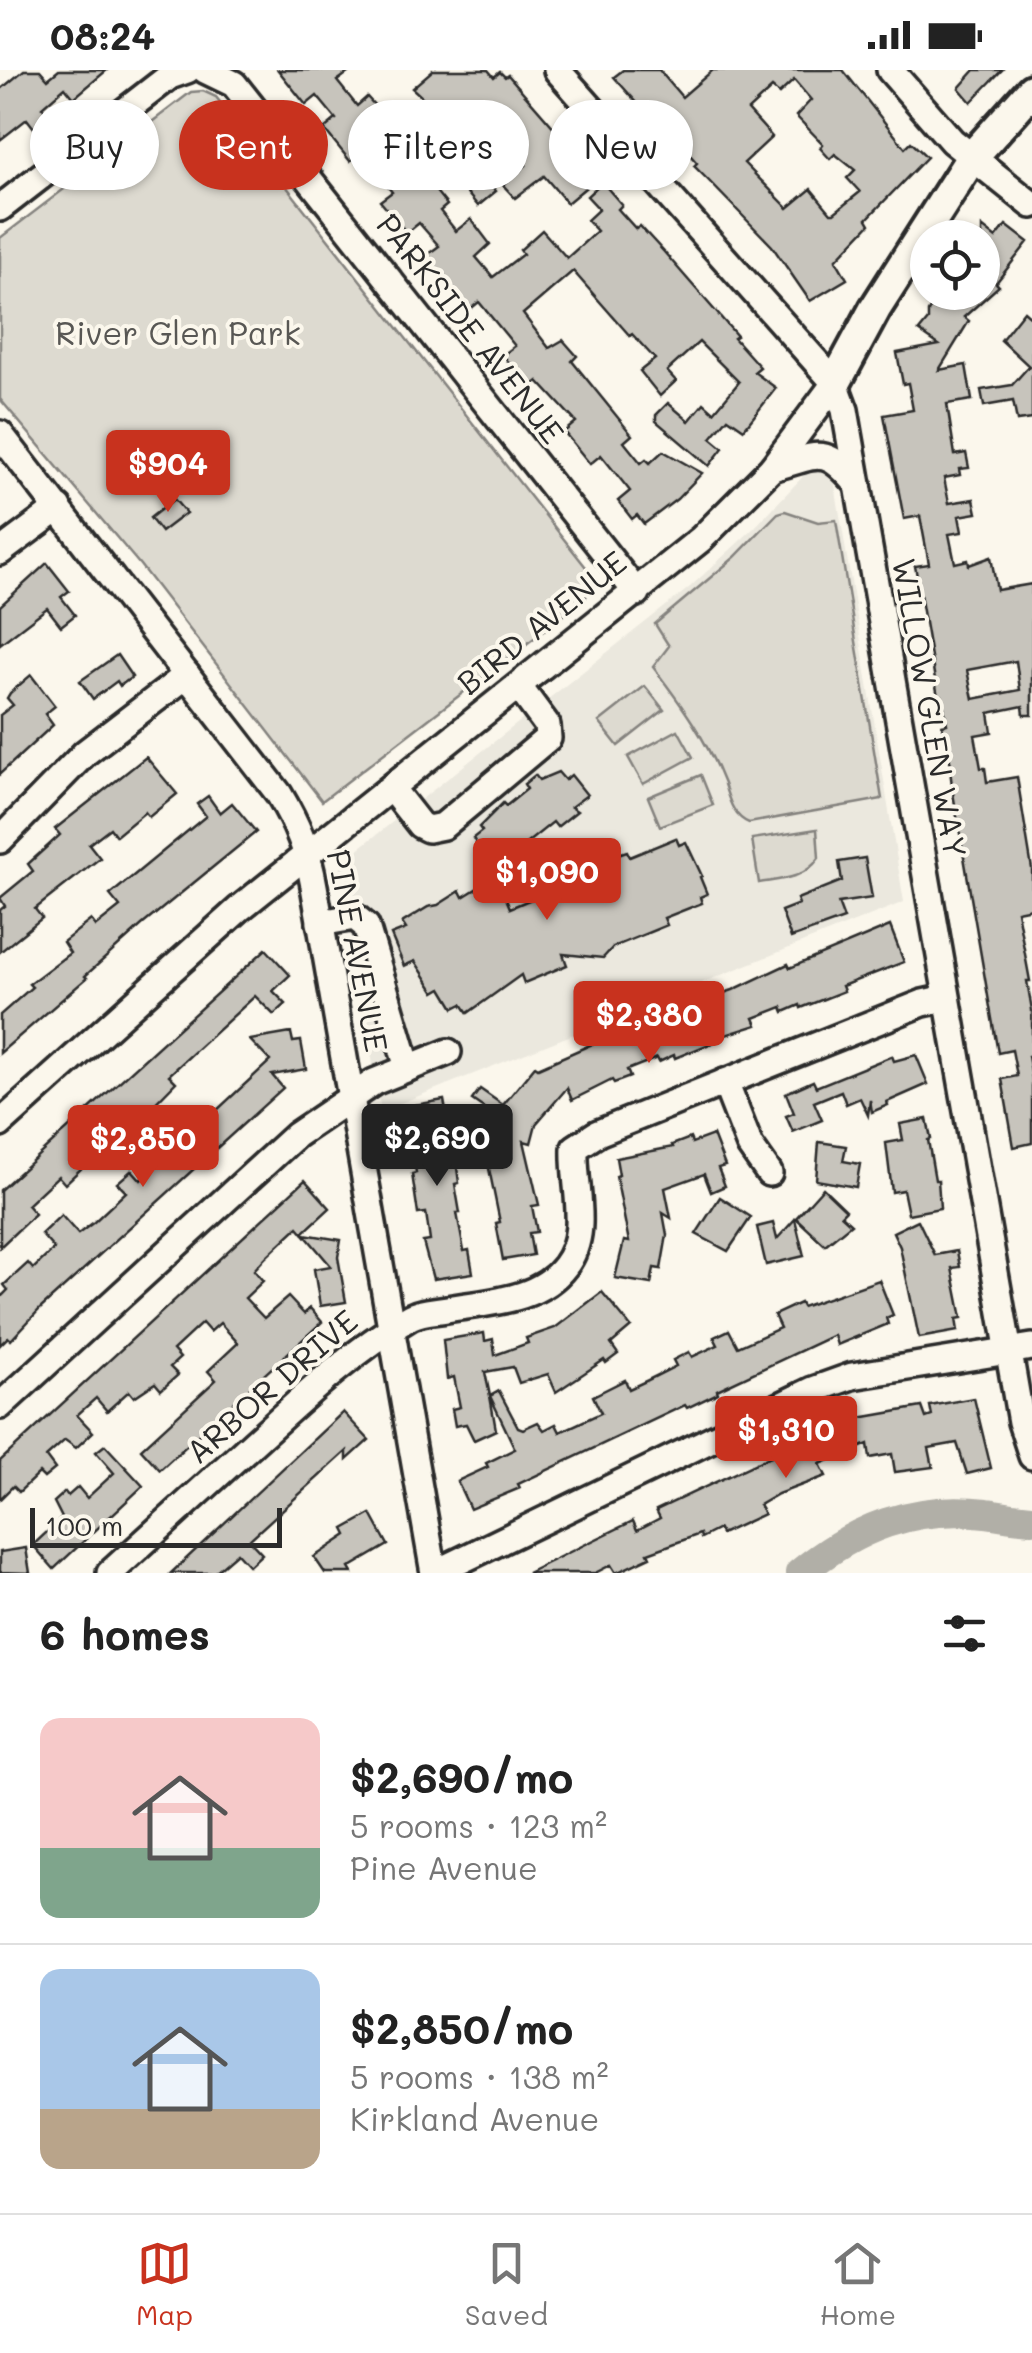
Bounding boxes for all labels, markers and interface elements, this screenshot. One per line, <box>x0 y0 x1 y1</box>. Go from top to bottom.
text: 08:24 <box>50 10 155 60</box>
chip: Buy <box>30 100 159 190</box>
chip: Rent <box>179 100 328 190</box>
chip: Filters <box>348 100 529 190</box>
chip: New <box>549 100 693 190</box>
street label: PARKSIDE AVENUE <box>368 204 575 451</box>
map controls <box>910 220 1000 310</box>
button: locate <box>910 220 1000 310</box>
park label: River Glen Park <box>55 311 301 353</box>
pin: $904 <box>109 430 227 515</box>
text: $904 <box>128 441 208 483</box>
street label: BIRD AVENUE <box>447 540 634 703</box>
street label: WILLOW GLEN WAY <box>884 555 978 861</box>
pin: $1,090 <box>466 838 628 923</box>
street label: PINE AVENUE <box>319 846 399 1055</box>
text: $1,090 <box>495 849 599 891</box>
pin: $2,380 <box>568 981 730 1066</box>
text: $2,380 <box>595 992 703 1034</box>
pin: $2,690 <box>356 1104 518 1189</box>
pin: $2,850 <box>62 1105 224 1190</box>
text: $2,690 <box>384 1115 490 1157</box>
text: $2,850 <box>90 1116 196 1158</box>
street label: ARBOR DRIVE <box>176 1299 365 1472</box>
pin: $1,310 <box>705 1396 867 1481</box>
text: $1,310 <box>737 1407 835 1449</box>
scale bar <box>30 1503 282 1548</box>
text: 100 m <box>45 1507 123 1543</box>
text: 6 homes <box>40 1606 210 1661</box>
icon: filters <box>937 1606 992 1661</box>
text: $2,690/mo <box>350 1749 573 1804</box>
icon: home <box>120 1758 240 1878</box>
text: 5 rooms · 123 m² <box>350 1804 607 1846</box>
text: Pine Avenue <box>350 1846 538 1888</box>
text: $2,850/mo <box>350 2000 573 2055</box>
icon: home <box>120 2009 240 2129</box>
text: 5 rooms · 138 m² <box>350 2055 609 2097</box>
text: Kirkland Avenue <box>350 2097 599 2139</box>
tab: Map <box>136 2236 193 2332</box>
tab: Saved <box>465 2236 548 2332</box>
tab: Home <box>820 2236 896 2332</box>

